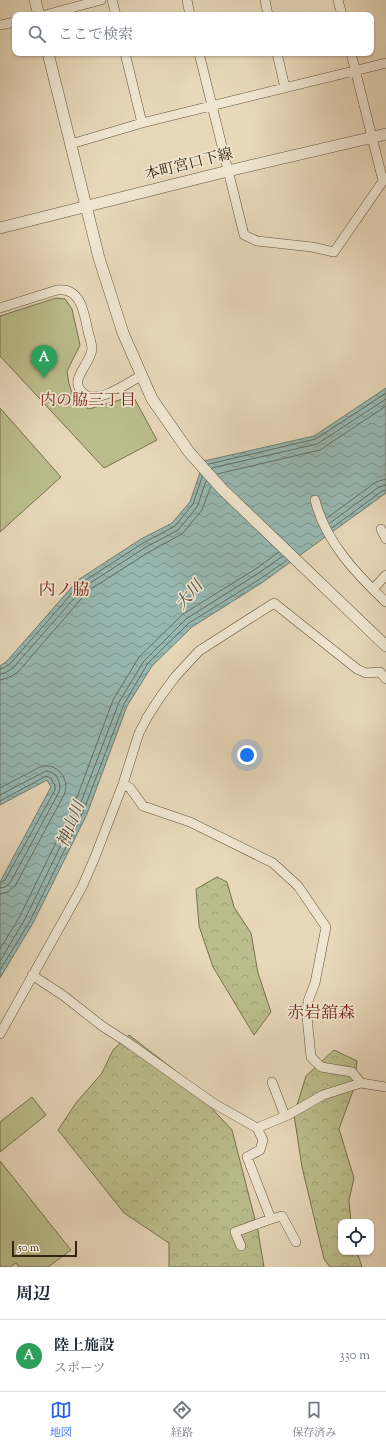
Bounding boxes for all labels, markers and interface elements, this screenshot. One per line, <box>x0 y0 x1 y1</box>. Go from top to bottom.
search box <box>12 12 374 56</box>
icon: search <box>26 23 48 45</box>
text: ここで検索 <box>58 25 133 46</box>
street label: 本町宮口下線 <box>143 144 235 186</box>
pin: A <box>31 345 57 378</box>
district label: 内の脇三丁目 <box>40 390 136 413</box>
water label: 大川 <box>171 575 210 616</box>
district label: 内ノ脇 <box>39 579 90 603</box>
your location <box>237 745 257 765</box>
water label: 神山川 <box>52 797 92 852</box>
district label: 赤岩舘森 <box>287 1002 355 1026</box>
map controls <box>338 1219 374 1255</box>
button: locate <box>338 1219 374 1255</box>
scale bar <box>12 1239 77 1258</box>
text: 50 m <box>18 1240 39 1256</box>
text: 周辺 <box>16 1283 50 1307</box>
text: 陸上施設 <box>54 1336 114 1357</box>
text: A <box>24 1347 34 1365</box>
text: 330 m <box>339 1347 370 1365</box>
text: スポーツ <box>54 1360 105 1378</box>
tab: 地図 <box>50 1399 72 1441</box>
tab: 経路 <box>171 1399 193 1441</box>
tab: 保存済み <box>292 1399 336 1441</box>

